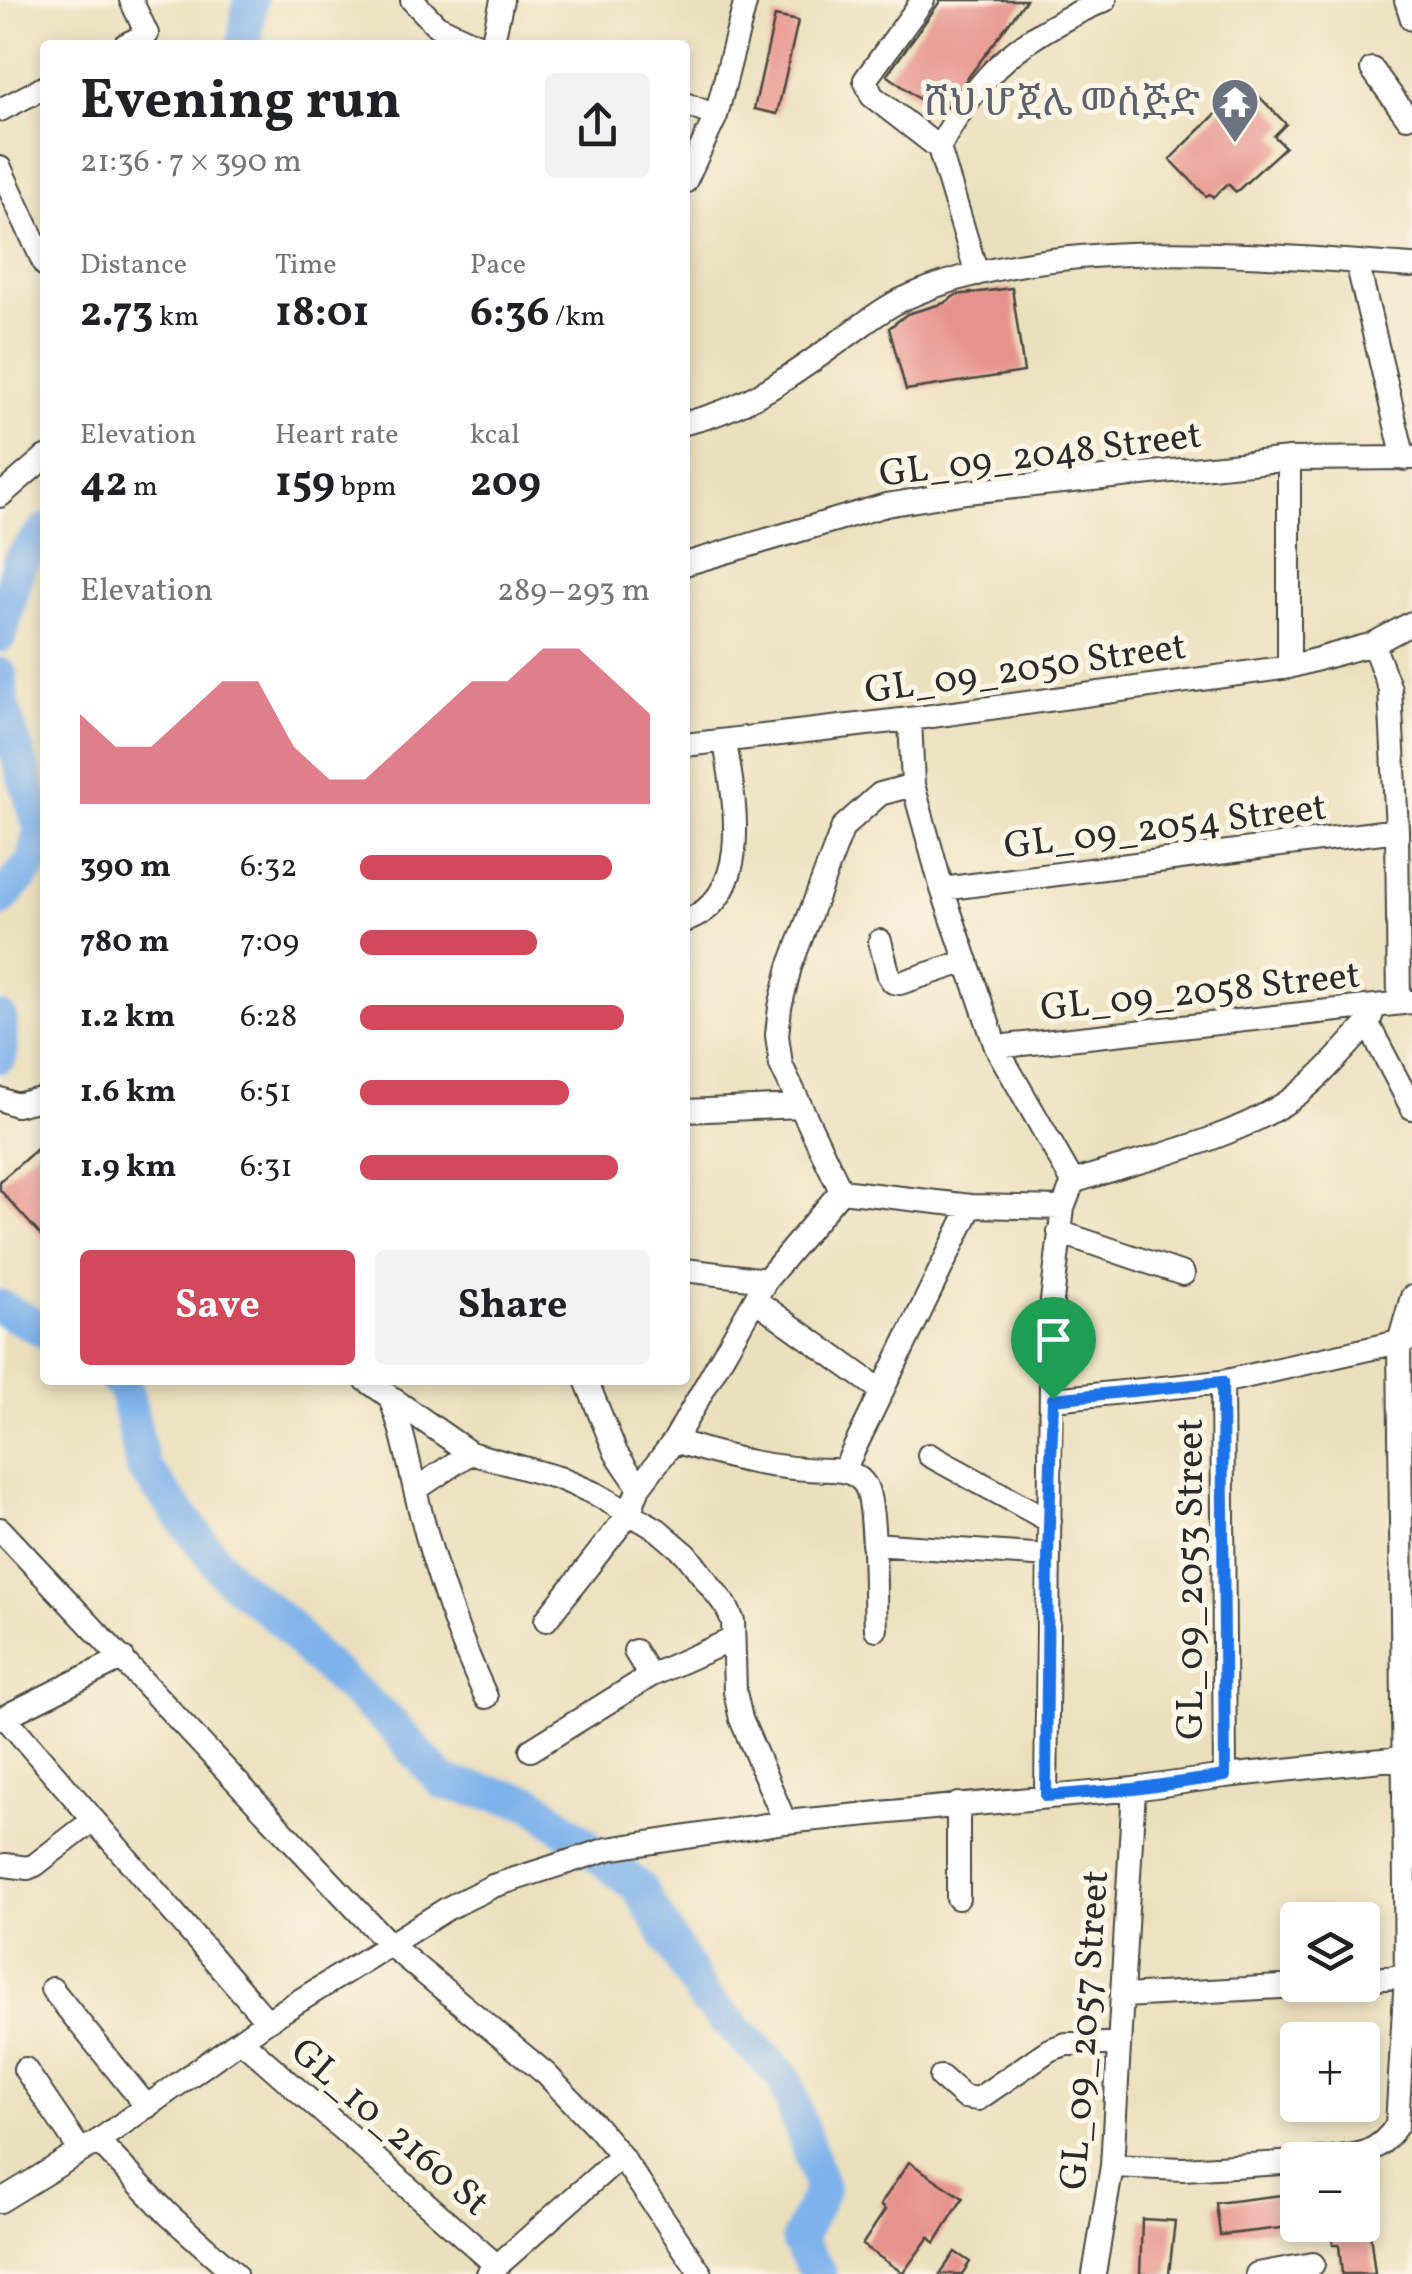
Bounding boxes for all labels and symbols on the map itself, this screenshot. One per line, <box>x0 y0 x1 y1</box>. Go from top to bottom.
temple icon: ሸህ ሆጀሌ መስጅድ <box>1209 76 1261 144</box>
place label: ሸህ ሆጀሌ መስጅድ <box>924 79 1200 132</box>
street label: GL_09_2048 Street <box>876 410 1205 503</box>
street label: GL_09_2050 Street <box>861 622 1190 719</box>
street label: GL_09_2054 Street <box>1001 782 1330 875</box>
street label: GL_09_2058 Street <box>1038 950 1363 1037</box>
pin <box>1011 1297 1096 1400</box>
street label: GL_09_2053 Street <box>1166 1418 1219 1740</box>
street label: GL_09_2057 Street <box>1049 1869 1124 2192</box>
street label: GL_10_2160 St <box>278 2027 500 2230</box>

